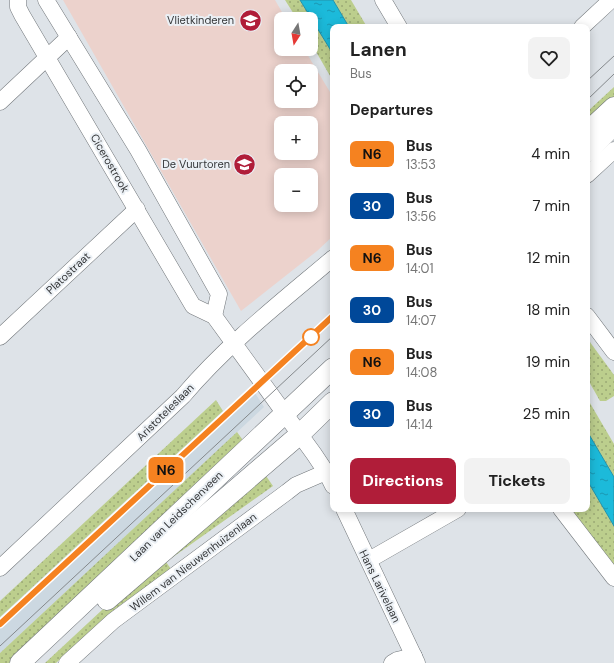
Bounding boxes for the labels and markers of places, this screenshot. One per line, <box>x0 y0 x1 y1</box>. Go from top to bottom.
school or university icon: Vlietkinderen <box>237 7 263 33</box>
place label: Vlietkinderen <box>167 13 234 27</box>
school or university icon: De Vuurtoren <box>232 151 258 177</box>
place label: De Vuurtoren <box>162 157 230 171</box>
unlabelled marker <box>302 328 320 346</box>

